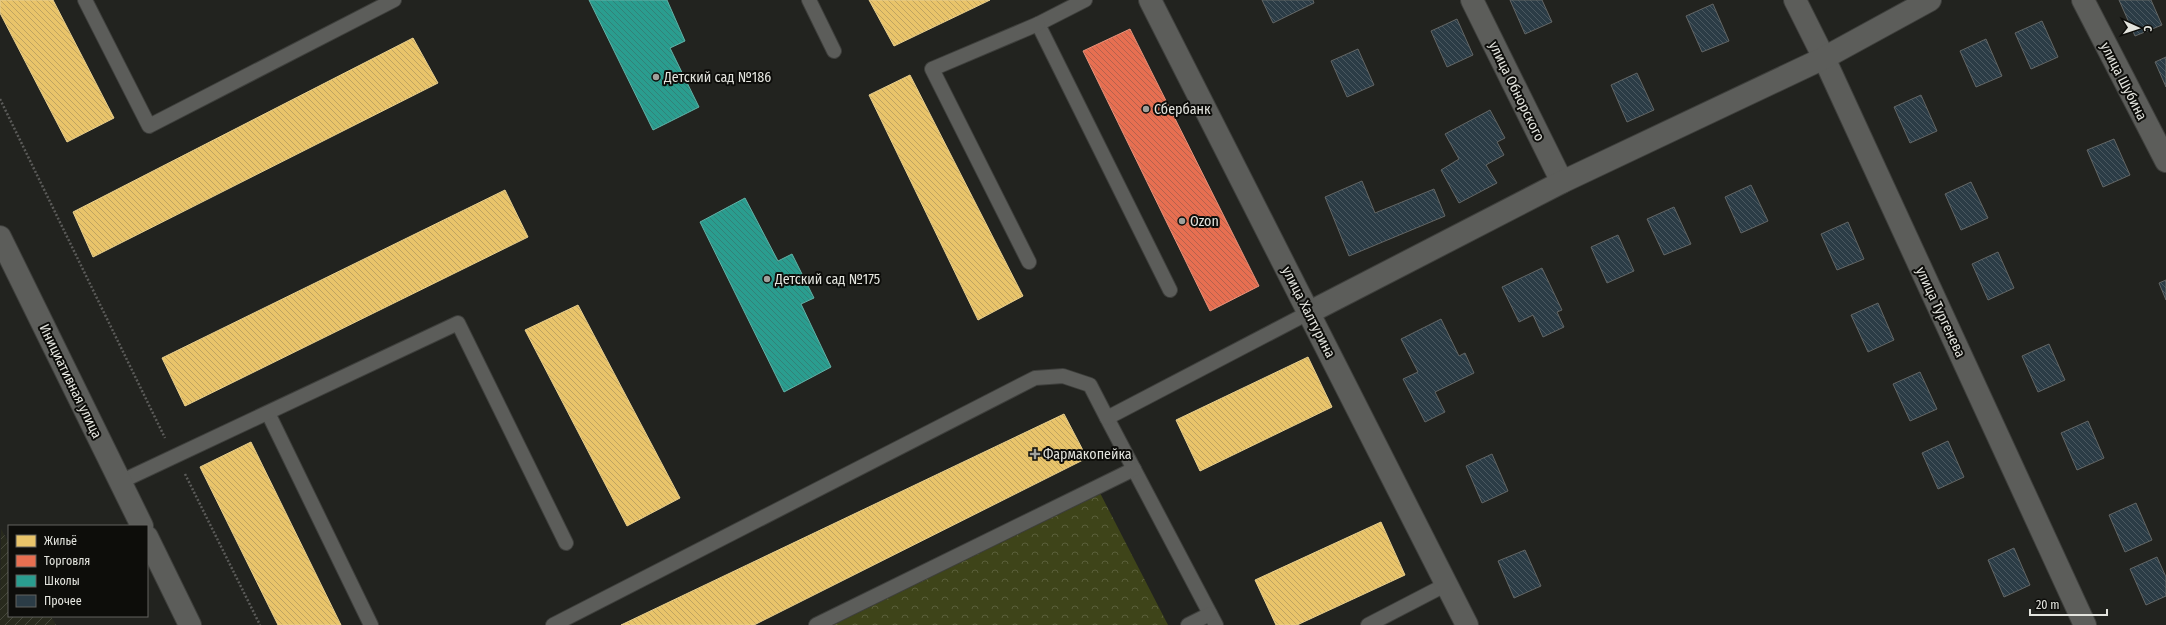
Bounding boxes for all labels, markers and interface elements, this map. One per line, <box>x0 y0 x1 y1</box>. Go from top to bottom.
north arrow <box>2118 8 2158 48</box>
text: С <box>2141 25 2154 32</box>
street label: улица Обнорского <box>1485 39 1548 144</box>
street label: улица Шубина <box>2097 39 2151 123</box>
place label: Детский сад №186 <box>663 69 771 86</box>
marker: Детский сад №186 <box>651 72 661 82</box>
place label: Сбербанк <box>1154 101 1211 118</box>
marker: Сбербанк <box>1141 104 1151 114</box>
place label: Ozon <box>1190 213 1219 230</box>
marker: Ozon <box>1177 216 1187 226</box>
street label: улица Халтурина <box>1278 264 1339 361</box>
street label: улица Тургенева <box>1912 264 1969 360</box>
place label: Детский сад №175 <box>774 271 880 288</box>
marker: Детский сад №175 <box>762 274 772 284</box>
street label: Инициативная улица <box>36 321 106 441</box>
place label: Фармакопейка <box>1043 446 1132 463</box>
marker: Фармакопейка <box>1030 449 1040 459</box>
legend <box>8 525 148 617</box>
text: Жильё <box>44 534 77 548</box>
text: Торговля <box>44 554 90 568</box>
text: Школы <box>44 574 80 588</box>
scale bar <box>2030 591 2107 617</box>
text: Прочее <box>44 594 82 608</box>
text: 20 m <box>2036 598 2060 612</box>

